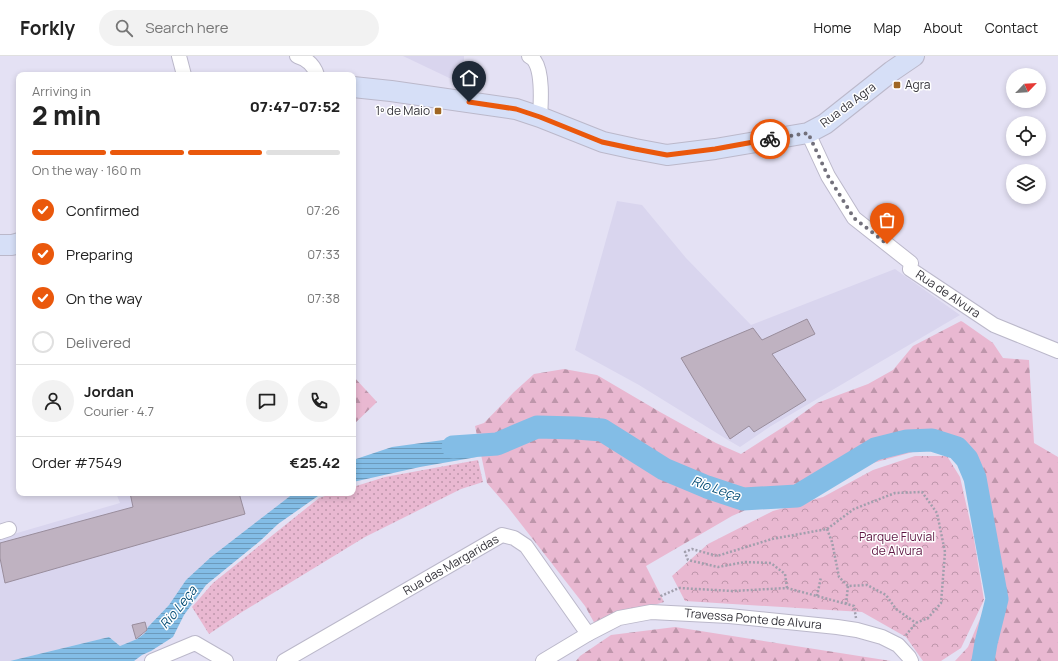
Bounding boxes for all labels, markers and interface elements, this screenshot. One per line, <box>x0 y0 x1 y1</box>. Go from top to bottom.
search box <box>99 10 379 46</box>
text: Forkly <box>20 15 75 41</box>
icon: search <box>113 17 135 39</box>
text: Search here <box>145 17 229 38</box>
text: Home <box>814 18 851 37</box>
text: Map <box>873 18 901 37</box>
text: About <box>923 18 963 37</box>
text: Contact <box>985 18 1038 37</box>
pin <box>452 61 486 102</box>
icon: home <box>458 67 480 89</box>
north arrow <box>1006 68 1046 108</box>
map controls <box>1006 68 1046 204</box>
place label: Agra <box>905 76 930 93</box>
street label: Rua da Agra <box>816 78 879 131</box>
marker: Agra <box>892 80 902 90</box>
text: Arriving in <box>32 82 91 100</box>
text: 07:47–07:52 <box>250 96 340 117</box>
text: 2 min <box>32 97 101 133</box>
place label: 1º de Maio <box>376 102 430 119</box>
marker: 1º de Maio <box>433 106 443 116</box>
button: locate <box>1006 116 1046 156</box>
courier <box>750 119 790 159</box>
icon: bike <box>759 128 781 150</box>
text: On the way · 160 m <box>32 161 141 179</box>
button: layers <box>1006 164 1046 204</box>
icon: check <box>32 199 54 221</box>
text: Confirmed <box>66 200 139 221</box>
text: 07:26 <box>306 201 340 219</box>
pin <box>870 203 904 244</box>
icon: bag <box>876 209 898 231</box>
icon: check <box>32 243 54 265</box>
text: Preparing <box>66 244 133 265</box>
text: 07:33 <box>307 245 340 263</box>
street label: Rua de Alvura <box>913 266 984 322</box>
icon: check <box>32 287 54 309</box>
text: On the way <box>66 288 142 309</box>
text: 07:38 <box>307 289 340 307</box>
text: Delivered <box>66 332 131 353</box>
button: person <box>32 380 74 422</box>
button: chat <box>246 380 288 422</box>
button: phone <box>298 380 340 422</box>
text: Jordan <box>84 381 134 402</box>
text: Courier · 4.7 <box>84 402 154 420</box>
text: Order #7549 <box>32 452 122 473</box>
text: €25.42 <box>289 452 340 473</box>
water label: Rio Leça <box>689 471 743 505</box>
park label: Parque Fluvial de Alvura <box>859 528 935 559</box>
street label: Rua das Margaridas <box>400 530 502 599</box>
water label: Rio Leça <box>155 581 201 632</box>
street label: Travessa Ponte de Alvura <box>684 604 822 633</box>

